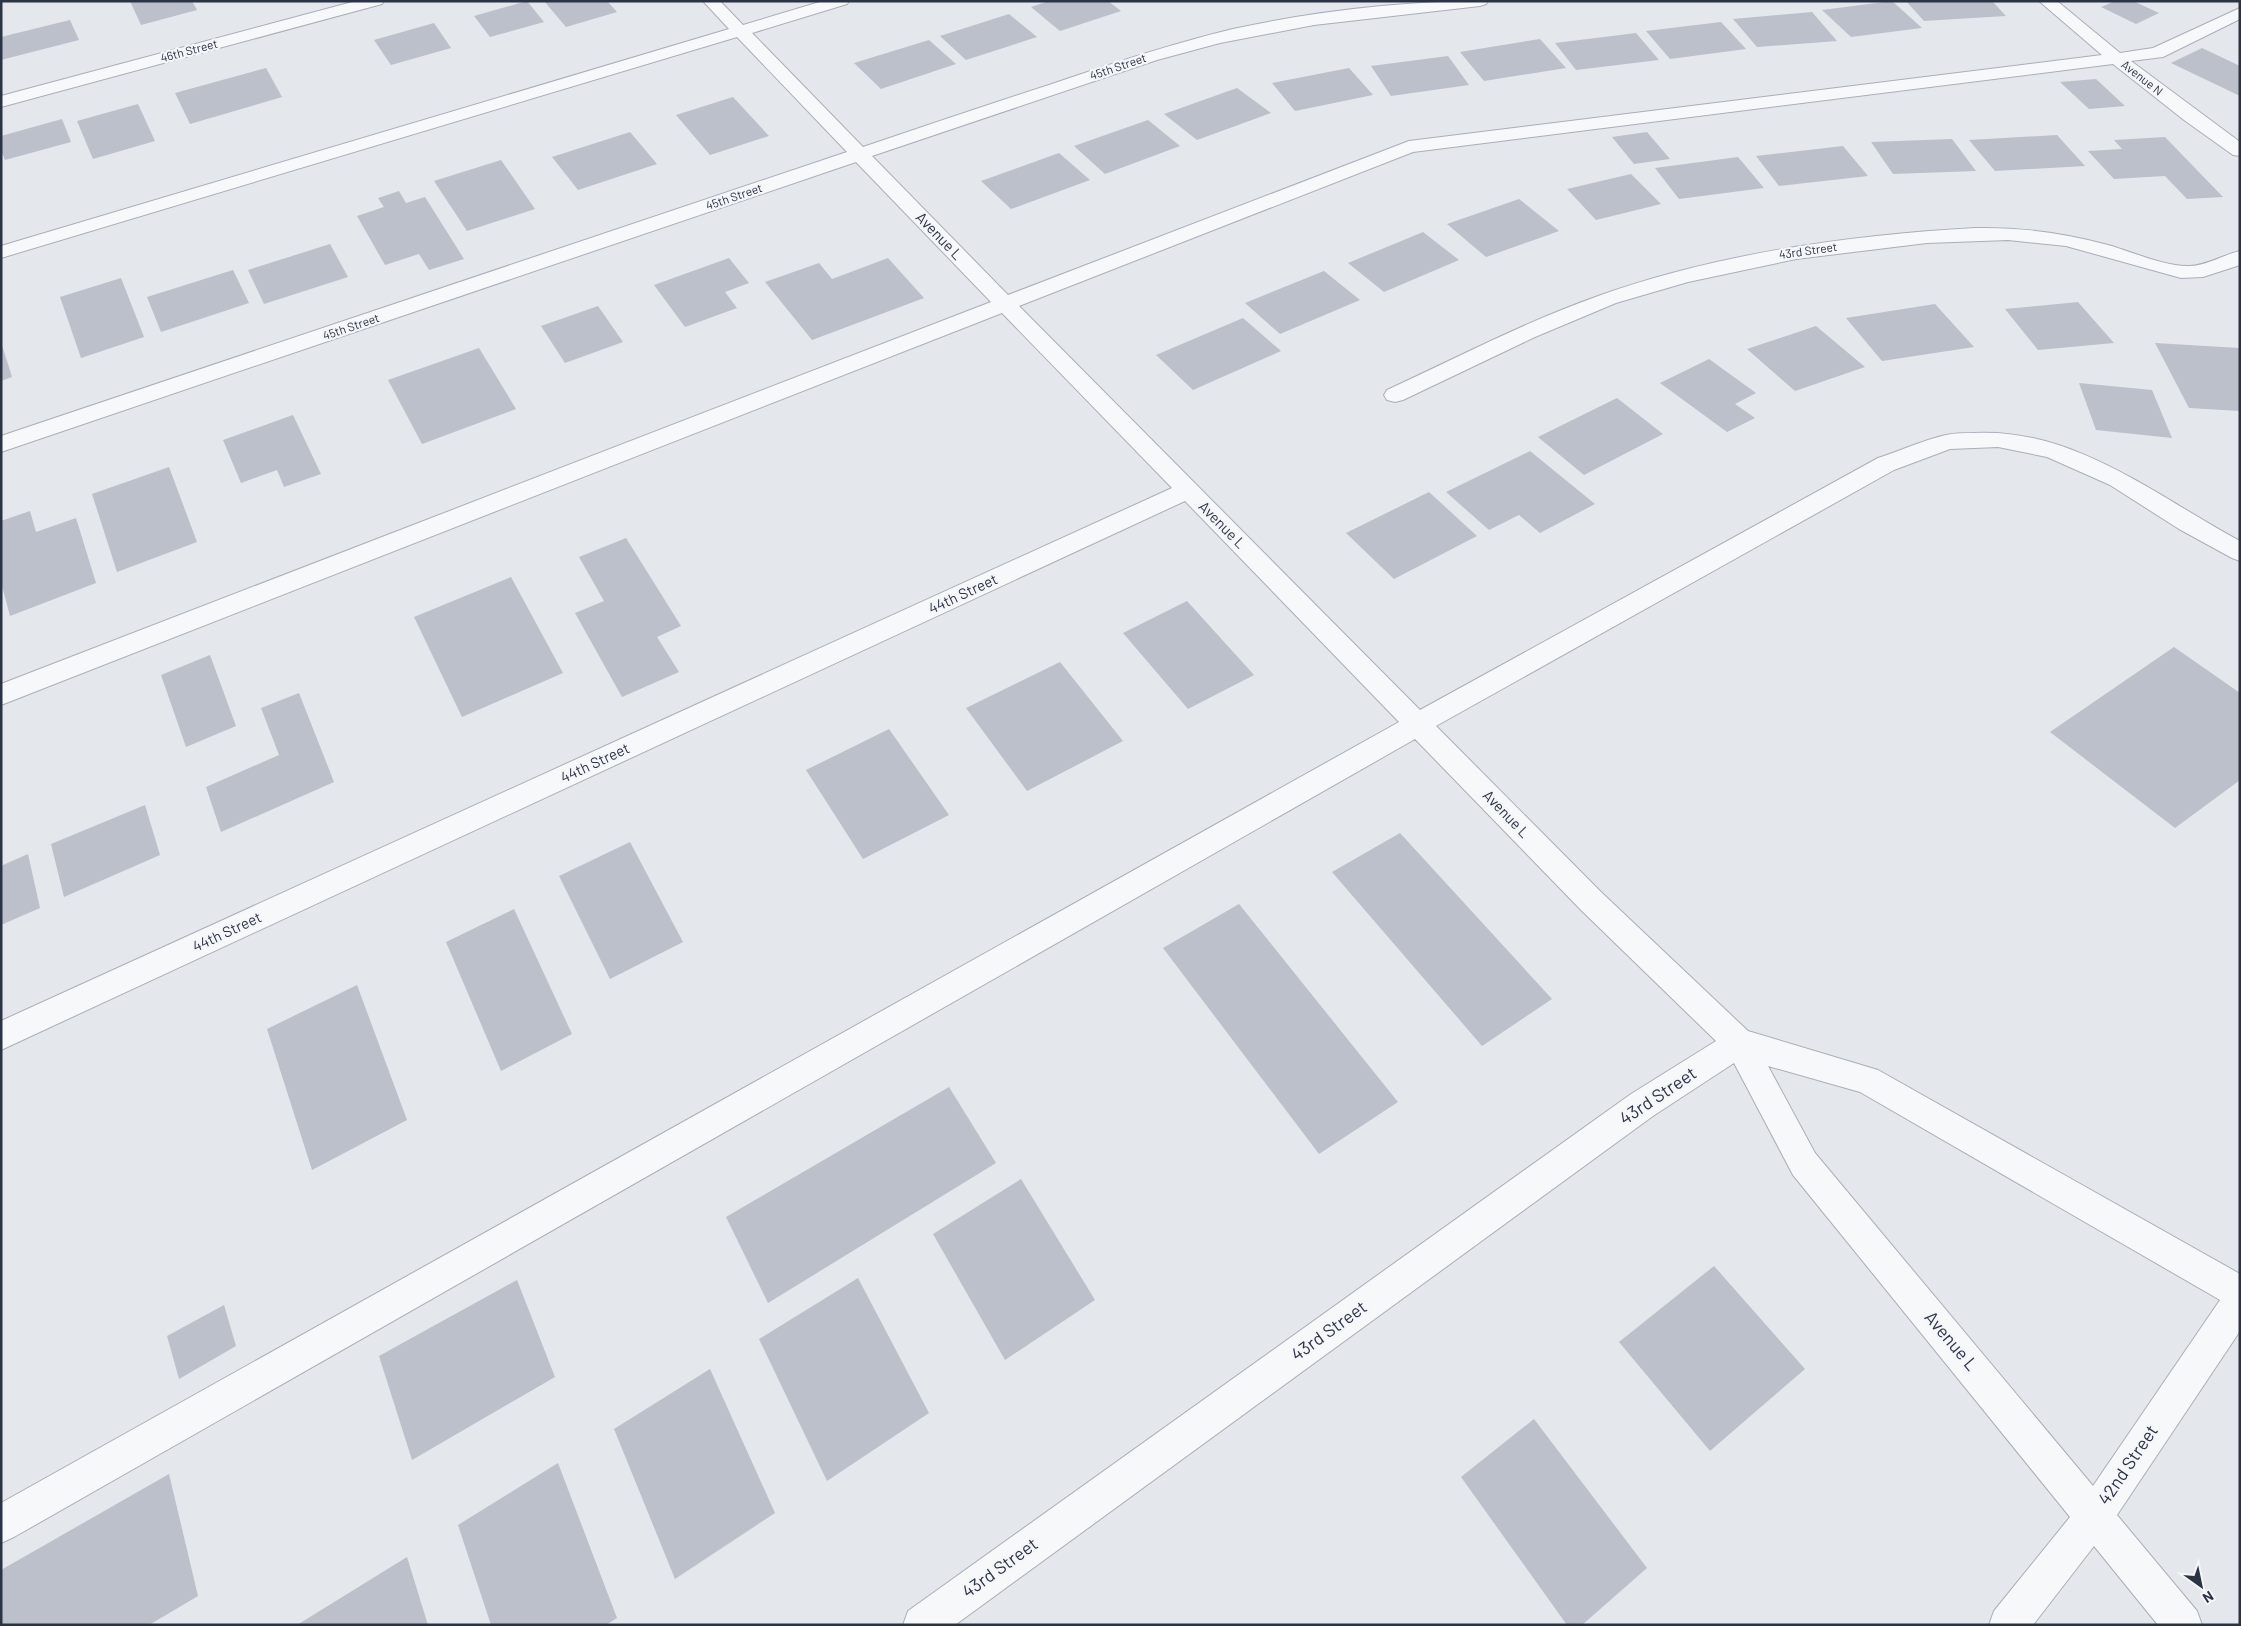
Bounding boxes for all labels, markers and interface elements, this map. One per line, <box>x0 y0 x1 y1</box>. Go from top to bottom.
street label: 46th Street <box>159 36 219 64</box>
street label: 45th Street <box>1088 50 1148 82</box>
street label: Avenue N <box>2119 57 2166 98</box>
street label: 45th Street <box>704 180 764 212</box>
street label: Avenue L <box>913 208 967 263</box>
street label: 43rd Street <box>1778 239 1838 261</box>
street label: 45th Street <box>321 310 381 342</box>
street label: Avenue L <box>1195 497 1250 552</box>
street label: 44th Street <box>925 569 1000 617</box>
street label: 44th Street <box>557 738 632 786</box>
street label: Avenue L <box>1480 786 1534 841</box>
street label: 44th Street <box>189 907 264 955</box>
street label: 43rd Street <box>1615 1061 1700 1129</box>
street label: 43rd Street <box>1286 1295 1371 1365</box>
street label: Avenue L <box>1921 1306 1983 1375</box>
street label: 42nd Street <box>2092 1420 2162 1509</box>
street label: 43rd Street <box>957 1532 1042 1602</box>
north arrow <box>2176 1561 2226 1611</box>
text: N <box>2200 1588 2217 1607</box>

